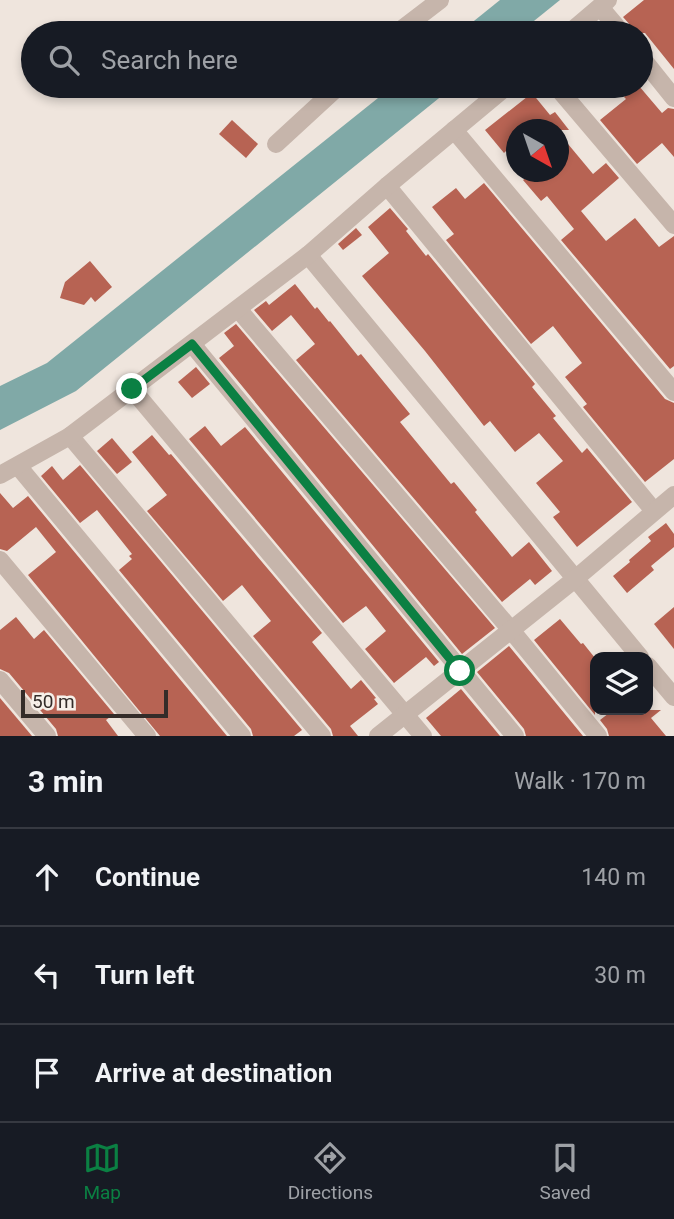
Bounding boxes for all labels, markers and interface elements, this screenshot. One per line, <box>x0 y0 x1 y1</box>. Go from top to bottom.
search box <box>21 21 653 98</box>
icon: search <box>45 41 83 79</box>
text: Search here <box>101 45 238 75</box>
north arrow <box>506 119 569 182</box>
route end <box>116 373 147 404</box>
map controls <box>590 652 653 715</box>
button: layers <box>590 652 653 715</box>
route start <box>444 655 475 686</box>
scale bar <box>21 687 168 719</box>
text: 50 m <box>32 690 75 713</box>
text: 3 min <box>28 764 103 799</box>
text: Walk · 170 m <box>514 768 646 795</box>
icon: ahead <box>28 858 66 896</box>
text: Continue <box>95 862 200 892</box>
text: 140 m <box>581 864 646 891</box>
icon: left <box>28 956 66 994</box>
text: Turn left <box>95 960 194 990</box>
text: 30 m <box>594 962 646 989</box>
icon: arrive <box>28 1054 66 1092</box>
text: Arrive at destination <box>95 1058 332 1088</box>
tab: Map <box>83 1139 121 1204</box>
tab: Directions <box>288 1139 373 1204</box>
tab: Saved <box>539 1139 591 1204</box>

